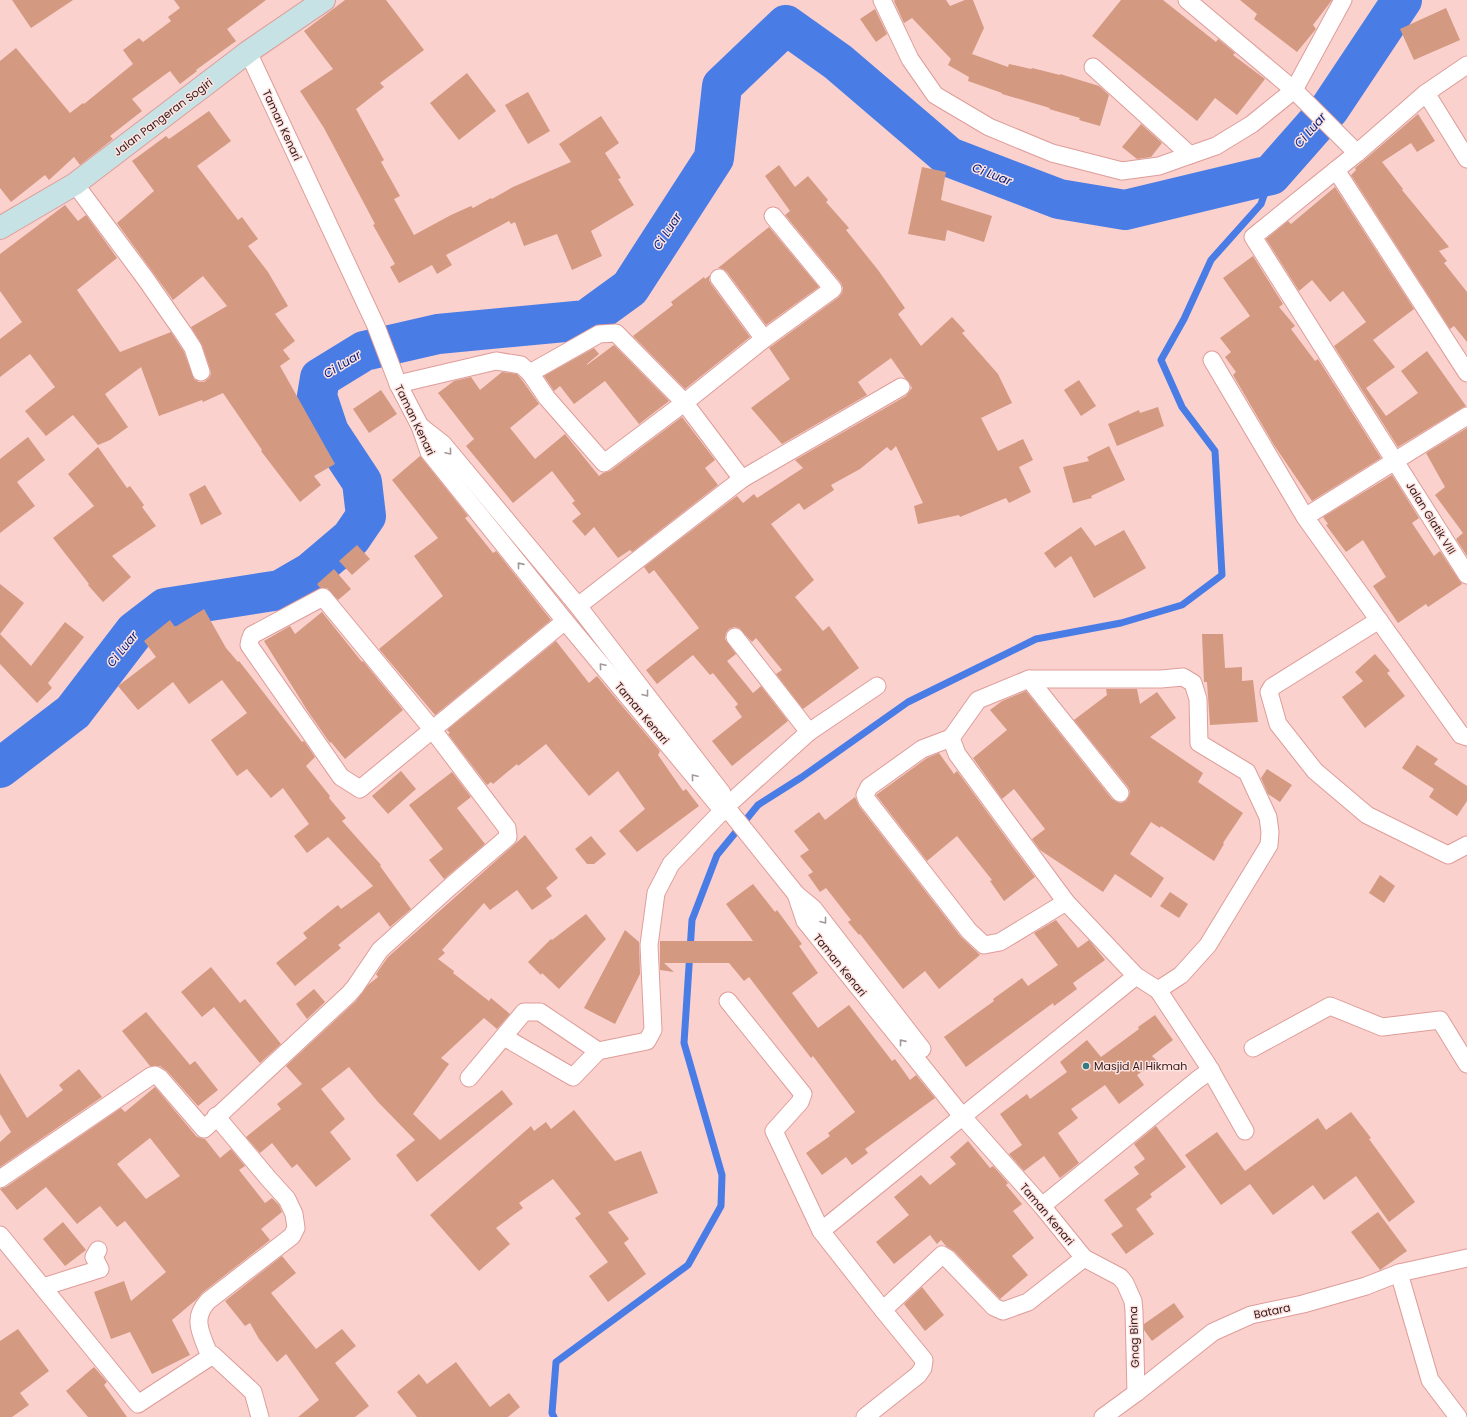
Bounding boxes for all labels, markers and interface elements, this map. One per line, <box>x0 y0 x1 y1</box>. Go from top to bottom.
street label: Jalan Pangeran Sogiri <box>110 74 216 160</box>
street label: Taman Kenari <box>259 87 306 163</box>
water label: Ci Luar <box>1290 108 1330 151</box>
water label: Ci Luar <box>970 159 1015 190</box>
water label: Ci Luar <box>649 209 686 253</box>
water label: Ci Luar <box>320 346 365 382</box>
street label: Taman Kenari <box>391 382 439 458</box>
one-way arrow <box>445 447 452 454</box>
street label: Jalan Glatik VIII <box>1402 479 1460 557</box>
one-way arrow <box>518 562 525 570</box>
water label: Ci Luar <box>102 627 142 670</box>
one-way arrow <box>600 663 607 670</box>
street label: Taman Kenari <box>611 678 673 748</box>
one-way arrow <box>641 689 648 696</box>
one-way arrow <box>692 774 699 781</box>
one-way arrow <box>819 917 826 924</box>
street label: Taman Kenari <box>810 930 871 1000</box>
one-way arrow <box>900 1040 907 1047</box>
place label: Masjid Al Hikmah <box>1094 1058 1187 1074</box>
marker: Masjid Al Hikmah <box>1081 1061 1091 1071</box>
street label: Taman Kenari <box>1016 1179 1078 1249</box>
street label: Batara <box>1252 1299 1292 1323</box>
street label: Gnag Bima <box>1125 1306 1143 1368</box>

